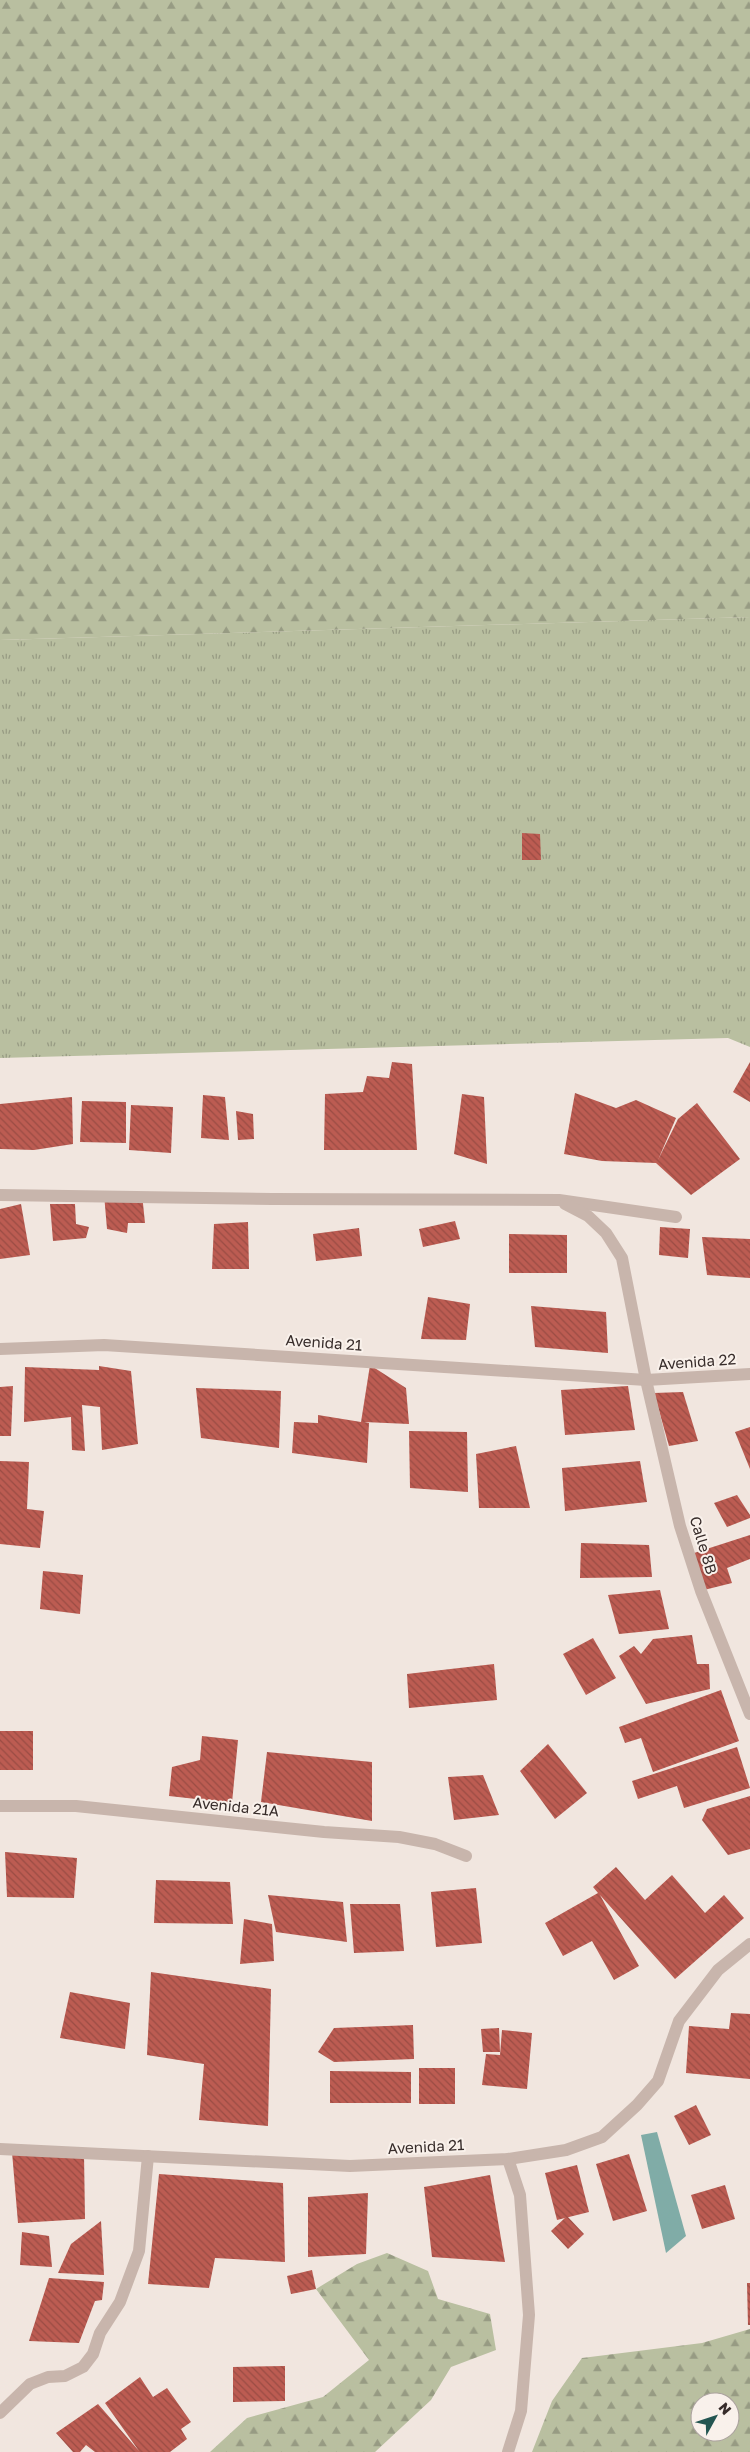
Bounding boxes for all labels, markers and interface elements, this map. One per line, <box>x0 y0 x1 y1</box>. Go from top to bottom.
street label: Avenida 21 <box>285 1330 363 1354</box>
street label: Avenida 22 <box>657 1349 737 1373</box>
street label: Calle 8B <box>687 1514 721 1576</box>
street label: Avenida 21A <box>192 1793 280 1819</box>
street label: Avenida 21 <box>387 2135 465 2157</box>
north arrow <box>690 2392 740 2442</box>
text: N <box>715 2399 735 2418</box>

